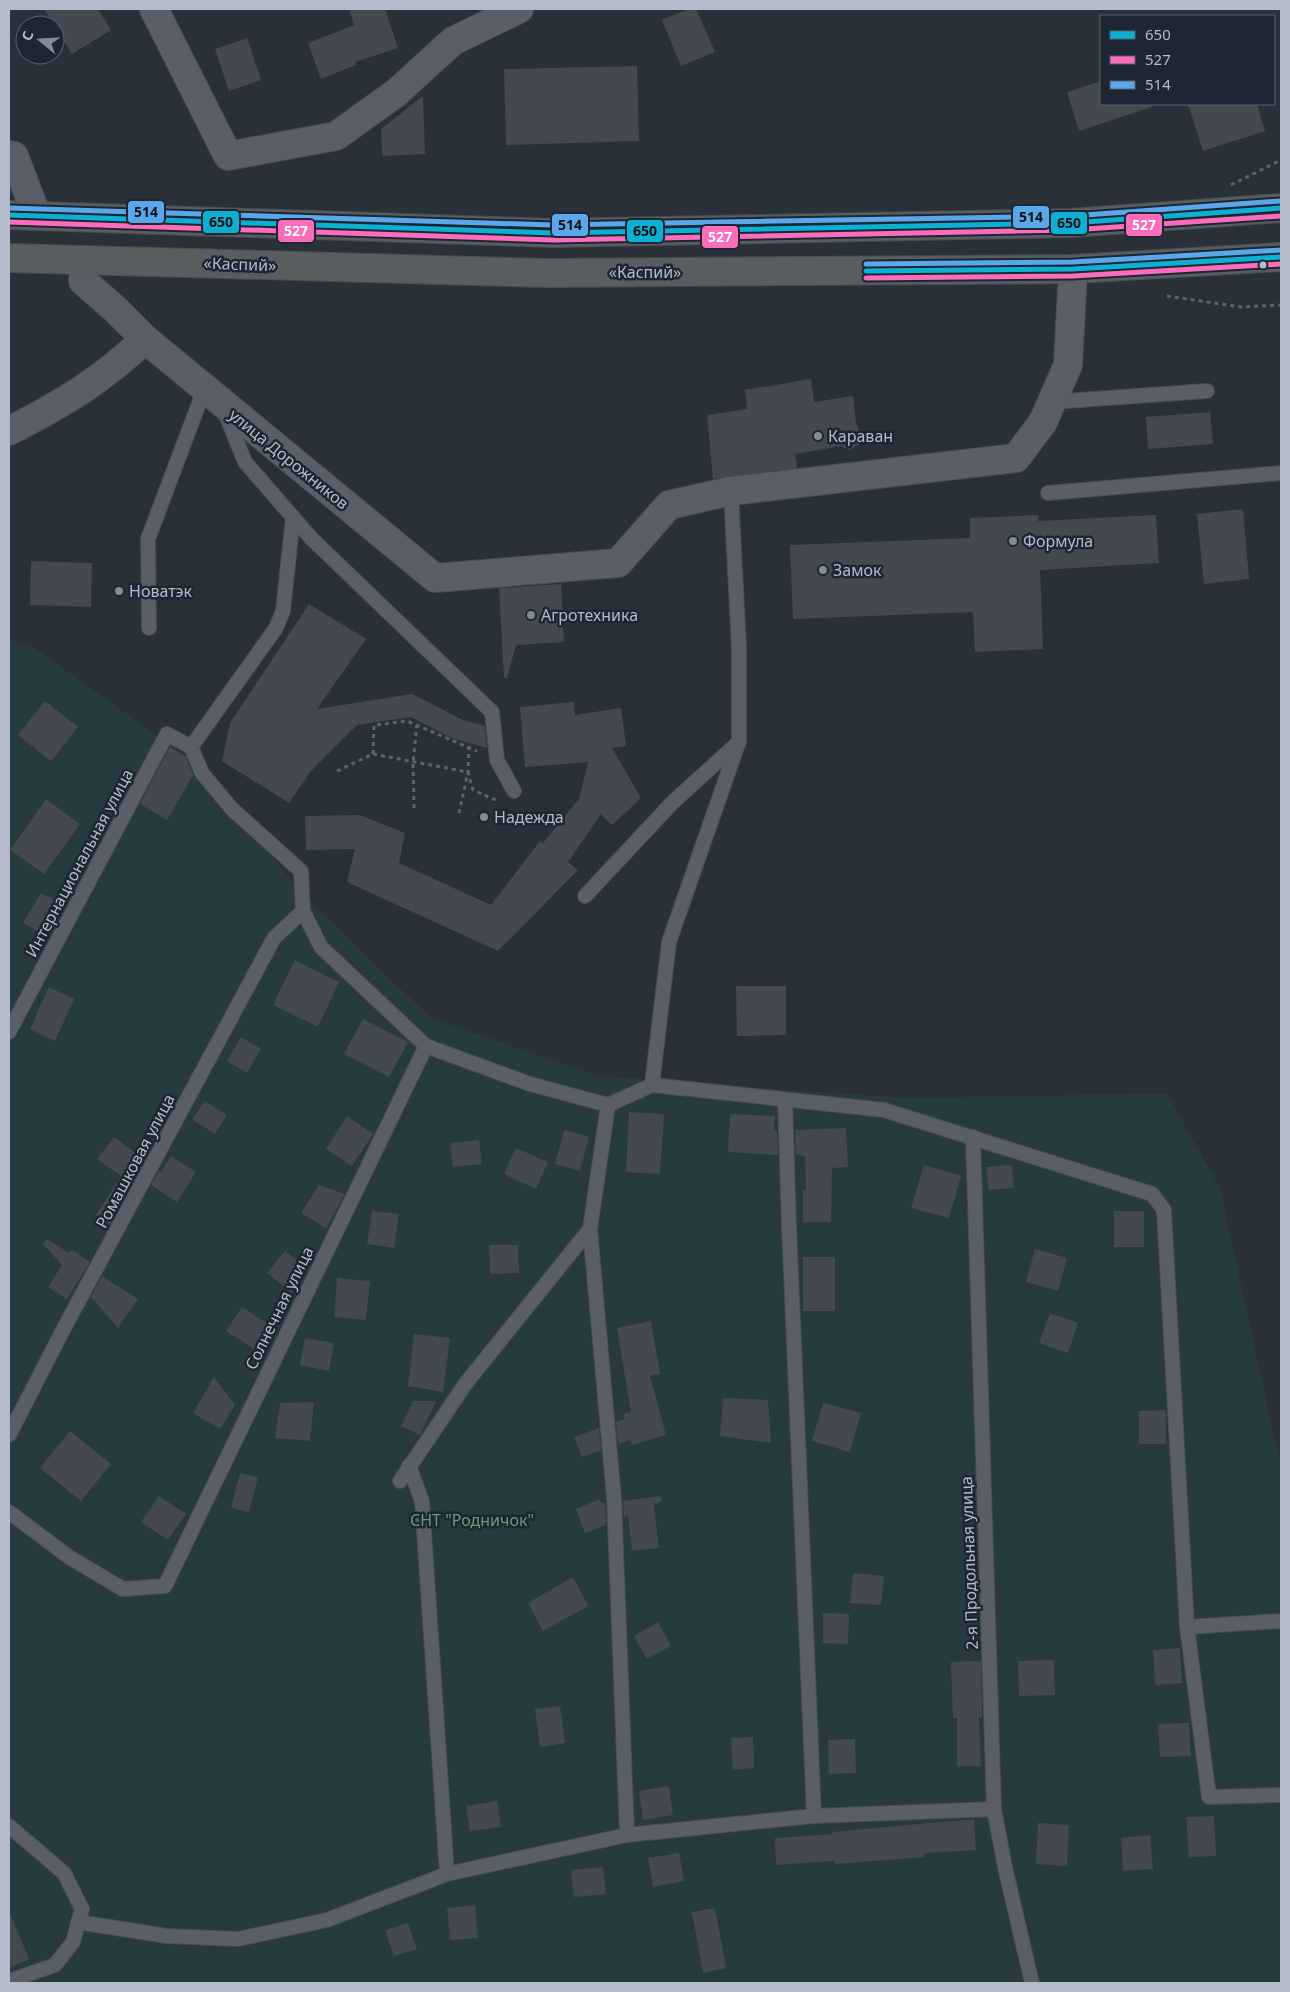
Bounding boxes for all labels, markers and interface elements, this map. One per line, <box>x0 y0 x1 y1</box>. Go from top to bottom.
north arrow <box>15 15 65 65</box>
legend <box>1100 15 1275 105</box>
text: 650 <box>1145 24 1171 44</box>
text: С <box>17 29 38 43</box>
text: 527 <box>1145 49 1171 69</box>
text: 514 <box>1145 74 1171 94</box>
line badge: 514 <box>127 200 165 224</box>
text: 514 <box>134 202 158 221</box>
line badge: 514 <box>1012 205 1050 229</box>
text: 514 <box>1019 207 1043 226</box>
line badge: 650 <box>202 210 240 234</box>
line badge: 650 <box>1050 211 1088 235</box>
text: 650 <box>209 212 233 231</box>
line badge: 514 <box>551 213 589 237</box>
text: 650 <box>1057 213 1081 232</box>
line badge: 527 <box>1125 213 1163 237</box>
text: 514 <box>558 215 582 234</box>
text: 527 <box>1132 215 1156 234</box>
line badge: 527 <box>277 219 315 243</box>
line badge: 650 <box>626 219 664 243</box>
text: 527 <box>284 221 308 240</box>
text: 650 <box>633 221 657 240</box>
line badge: 527 <box>701 225 739 249</box>
text: 527 <box>708 227 732 246</box>
street label: «Каспий» <box>203 252 277 276</box>
unlabelled marker <box>1258 260 1268 270</box>
street label: «Каспий» <box>609 261 681 283</box>
street label: улица Дорожников <box>224 404 354 514</box>
place label: Караван <box>828 425 893 447</box>
marker: Караван <box>812 430 824 442</box>
place label: Формула <box>1023 530 1093 552</box>
marker: Формула <box>1007 535 1019 547</box>
place label: Замок <box>833 559 882 581</box>
marker: Замок <box>817 564 829 576</box>
place label: Новатэк <box>129 580 192 602</box>
marker: Новатэк <box>113 585 125 597</box>
place label: Агротехника <box>541 604 638 626</box>
marker: Агротехника <box>525 609 537 621</box>
street label: Интернациональная улица <box>20 765 138 961</box>
place label: Надежда <box>494 806 564 828</box>
marker: Надежда <box>478 811 490 823</box>
street label: Ромашковая улица <box>90 1090 180 1232</box>
street label: Солнечная улица <box>240 1243 318 1373</box>
street label: 2-я Продольная улица <box>955 1476 983 1650</box>
park label: СНТ "Родничок" <box>410 1509 534 1531</box>

